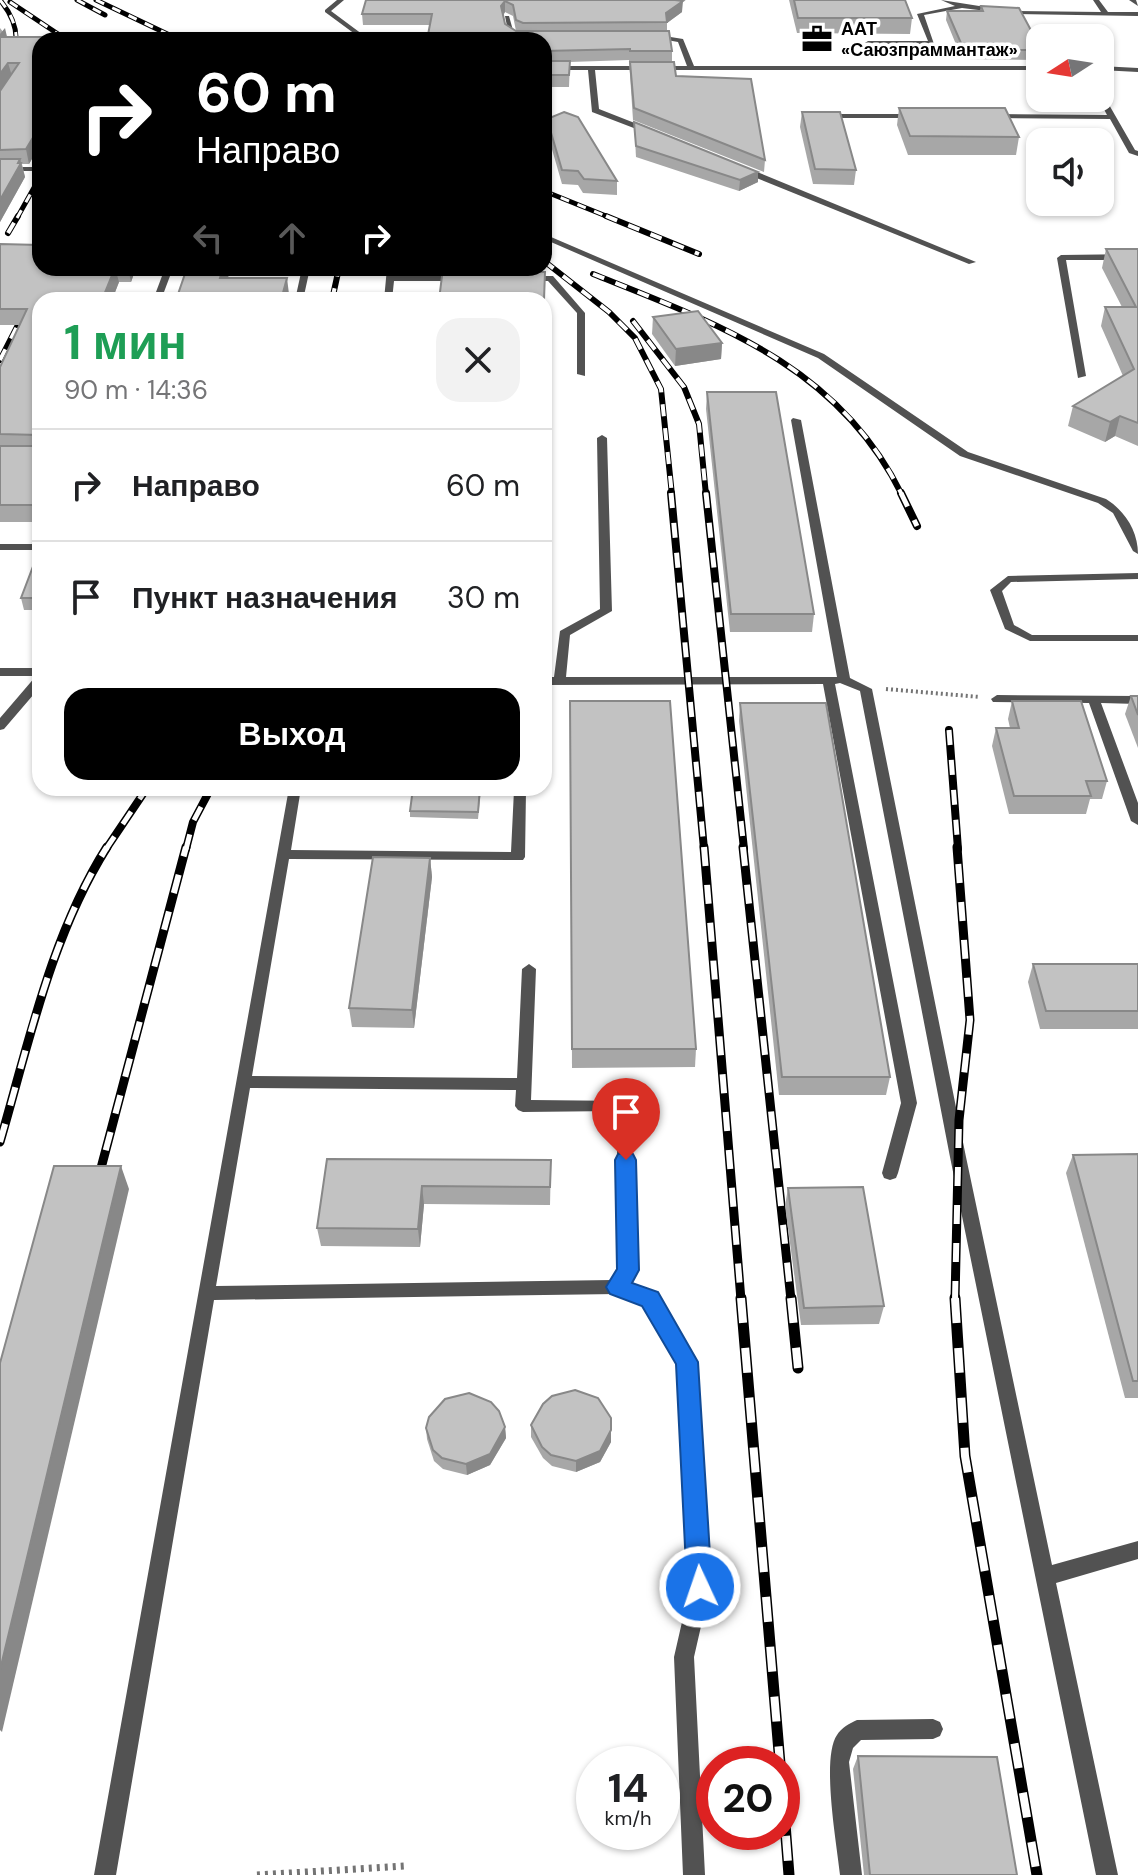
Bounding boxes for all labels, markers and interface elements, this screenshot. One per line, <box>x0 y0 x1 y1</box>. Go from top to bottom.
place label: ААТ «Саюзпраммантаж» <box>841 17 1018 62</box>
office icon: ААТ «Саюзпраммантаж» <box>800 22 834 56</box>
north arrow <box>1026 24 1114 112</box>
map controls <box>1026 24 1114 216</box>
text: 60 m <box>196 56 337 129</box>
icon: right <box>64 64 168 168</box>
text: Направо <box>196 127 340 174</box>
button: sound <box>1026 128 1114 216</box>
icon: left <box>186 216 230 260</box>
icon: ahead <box>270 216 314 260</box>
icon: right <box>354 216 398 260</box>
text: 1 мин <box>64 311 187 374</box>
button: close <box>436 318 520 402</box>
text: 90 m · 14:36 <box>64 373 208 407</box>
icon: right <box>64 463 108 507</box>
text: Направо <box>132 466 260 505</box>
text: 60 m <box>446 466 520 505</box>
icon: arrive <box>64 575 108 619</box>
text: Пункт назначения <box>132 578 397 617</box>
text: 30 m <box>447 578 520 617</box>
button: Выход <box>64 688 520 780</box>
pin <box>592 1078 660 1160</box>
icon: arrive <box>604 1090 648 1134</box>
position arrow <box>658 1545 742 1629</box>
speed limit sign: 20 <box>696 1746 800 1850</box>
text: 14 <box>608 1762 648 1814</box>
text: km/h <box>604 1805 652 1831</box>

